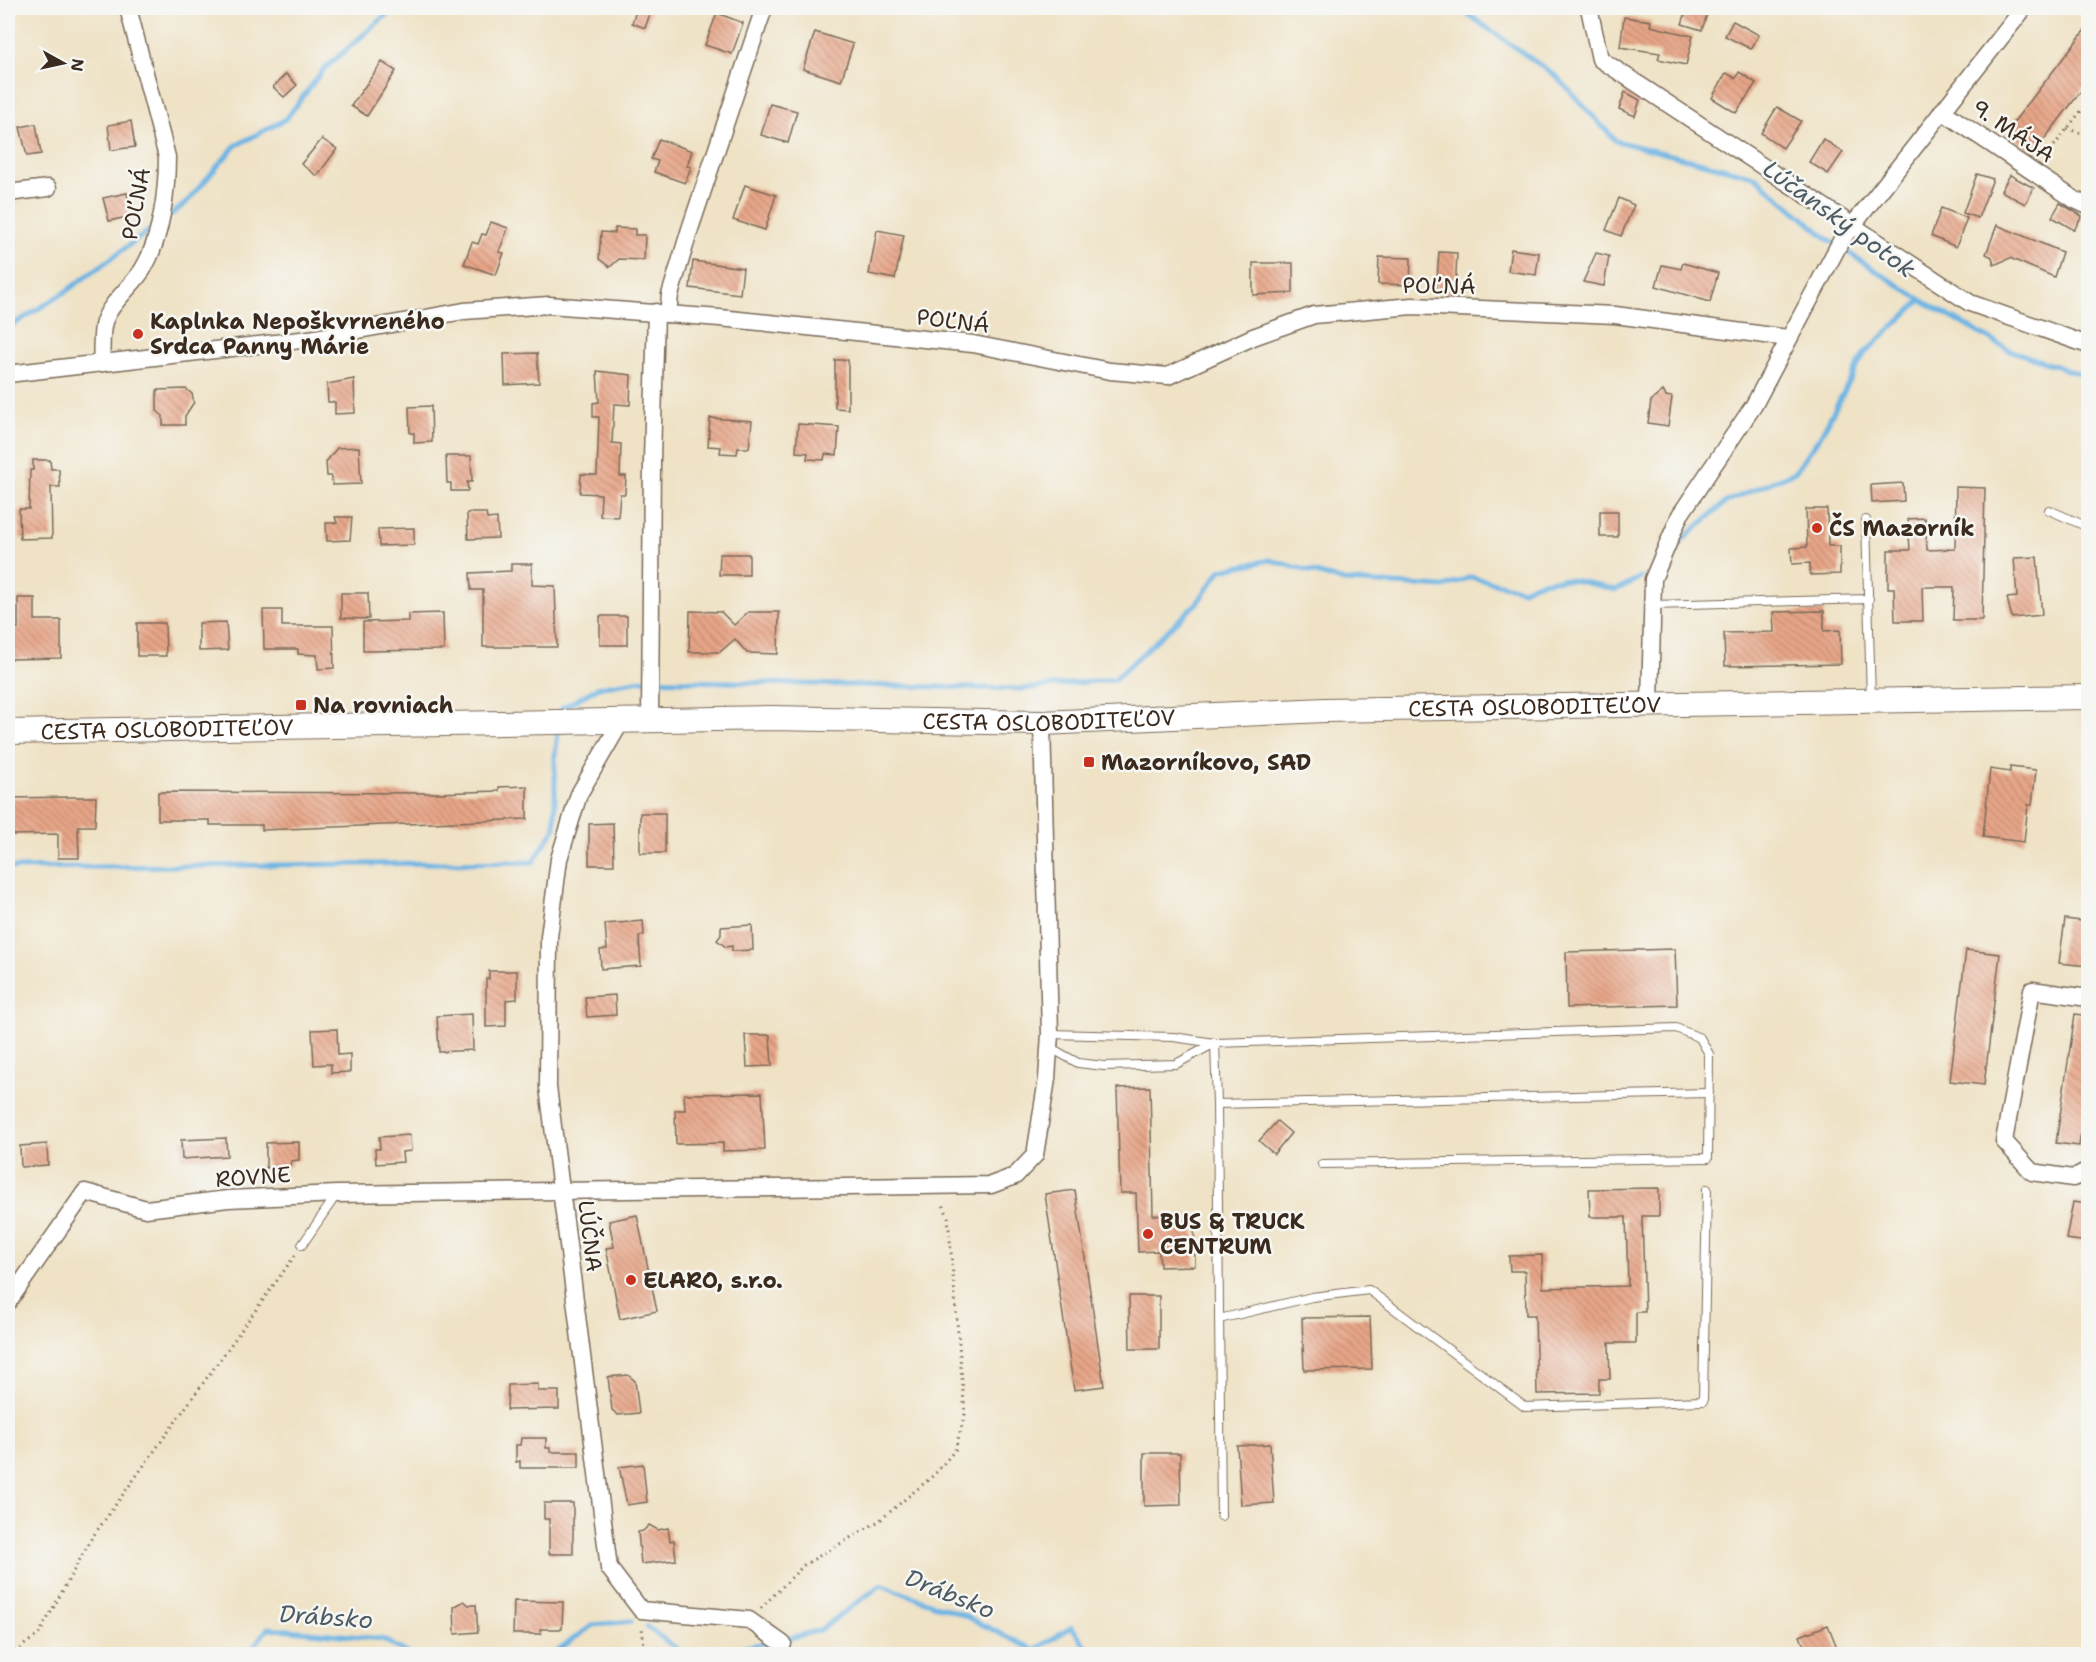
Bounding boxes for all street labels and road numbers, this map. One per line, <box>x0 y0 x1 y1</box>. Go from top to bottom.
street label: 9. MÁJA <box>1966 93 2060 169</box>
street label: POĽNÁ <box>115 165 157 243</box>
street label: POĽNÁ <box>1402 271 1476 301</box>
street label: POĽNÁ <box>915 302 991 340</box>
street label: CESTA OSLOBODITEĽOV <box>1408 690 1661 723</box>
street label: CESTA OSLOBODITEĽOV <box>922 702 1176 738</box>
street label: CESTA OSLOBODITEĽOV <box>40 712 294 746</box>
street label: ROVNE <box>214 1160 292 1194</box>
street label: LÚČNA <box>571 1199 609 1273</box>

